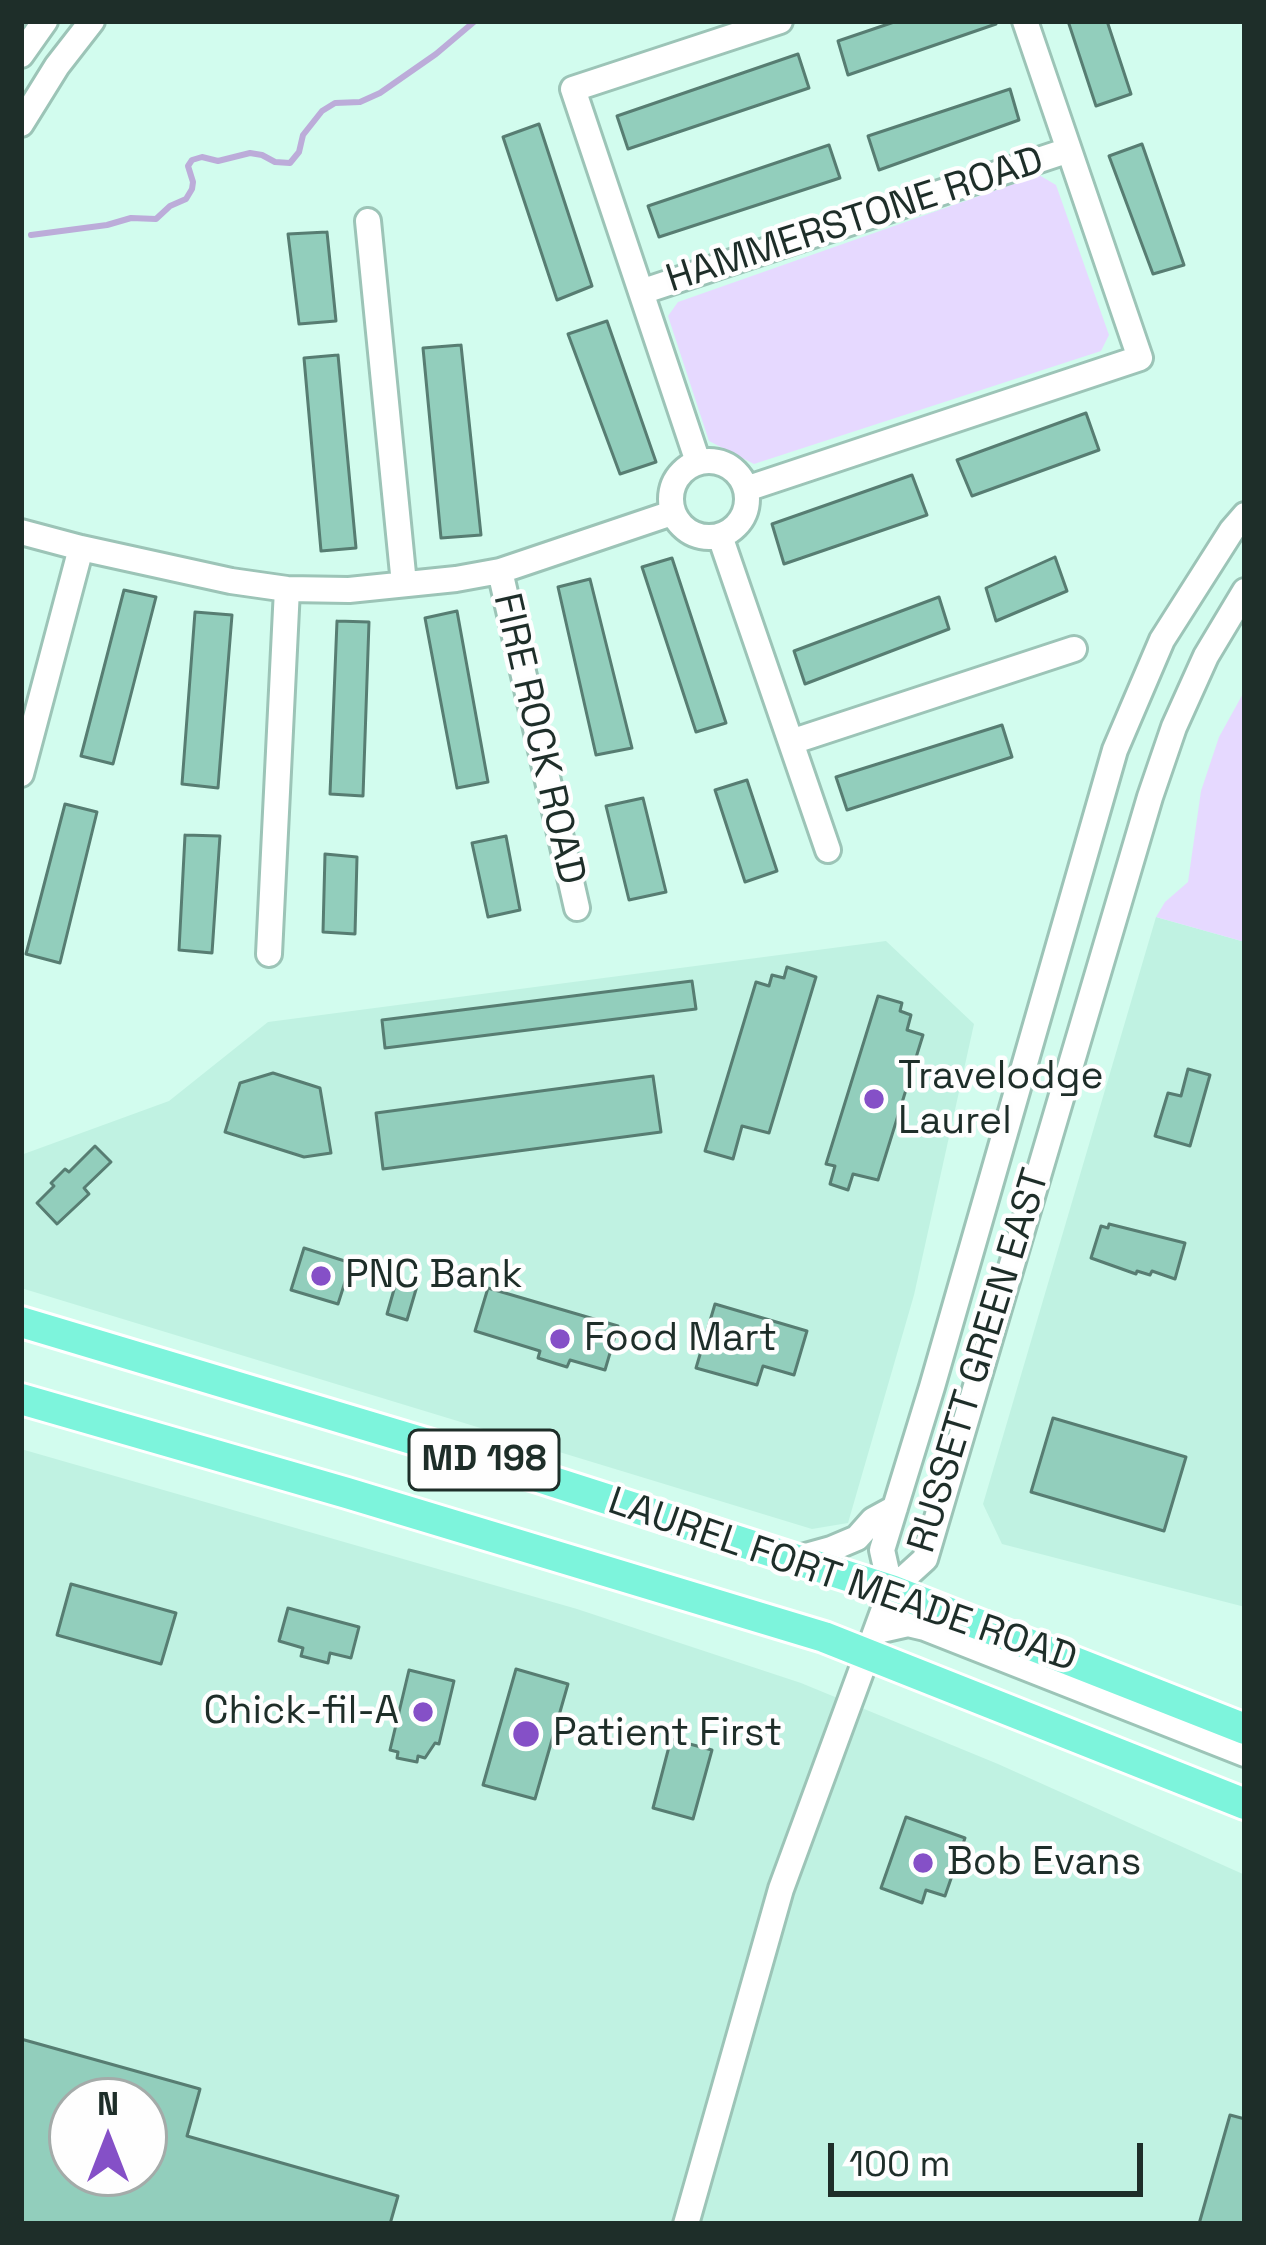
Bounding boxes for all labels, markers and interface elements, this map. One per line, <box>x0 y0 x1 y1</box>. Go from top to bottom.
street label: HAMMERSTONE ROAD <box>661 138 1049 304</box>
street label: FIRE ROCK ROAD <box>482 589 594 889</box>
place label: Travelodge Laurel <box>898 1054 1104 1145</box>
marker: Travelodge Laurel <box>861 1086 887 1112</box>
street label: RUSSETT GREEN EAST <box>899 1164 1061 1558</box>
place label: PNC Bank <box>345 1253 522 1299</box>
marker: PNC Bank <box>308 1263 334 1289</box>
place label: Food Mart <box>584 1316 777 1362</box>
marker: Food Mart <box>547 1326 573 1352</box>
road number: MD 198 <box>409 1430 559 1490</box>
street label: LAUREL FORT MEADE ROAD <box>602 1479 1082 1683</box>
place label: Chick-fil-A <box>203 1689 399 1735</box>
marker: Chick-fil-A <box>410 1699 436 1725</box>
place label: Patient First <box>553 1711 782 1757</box>
marker: Patient First <box>510 1718 542 1750</box>
place label: Bob Evans <box>947 1840 1141 1886</box>
marker: Bob Evans <box>910 1850 936 1876</box>
north arrow <box>48 2077 168 2197</box>
text: N <box>97 2083 119 2125</box>
scale bar <box>834 2119 1149 2193</box>
text: 100 m <box>849 2141 950 2187</box>

